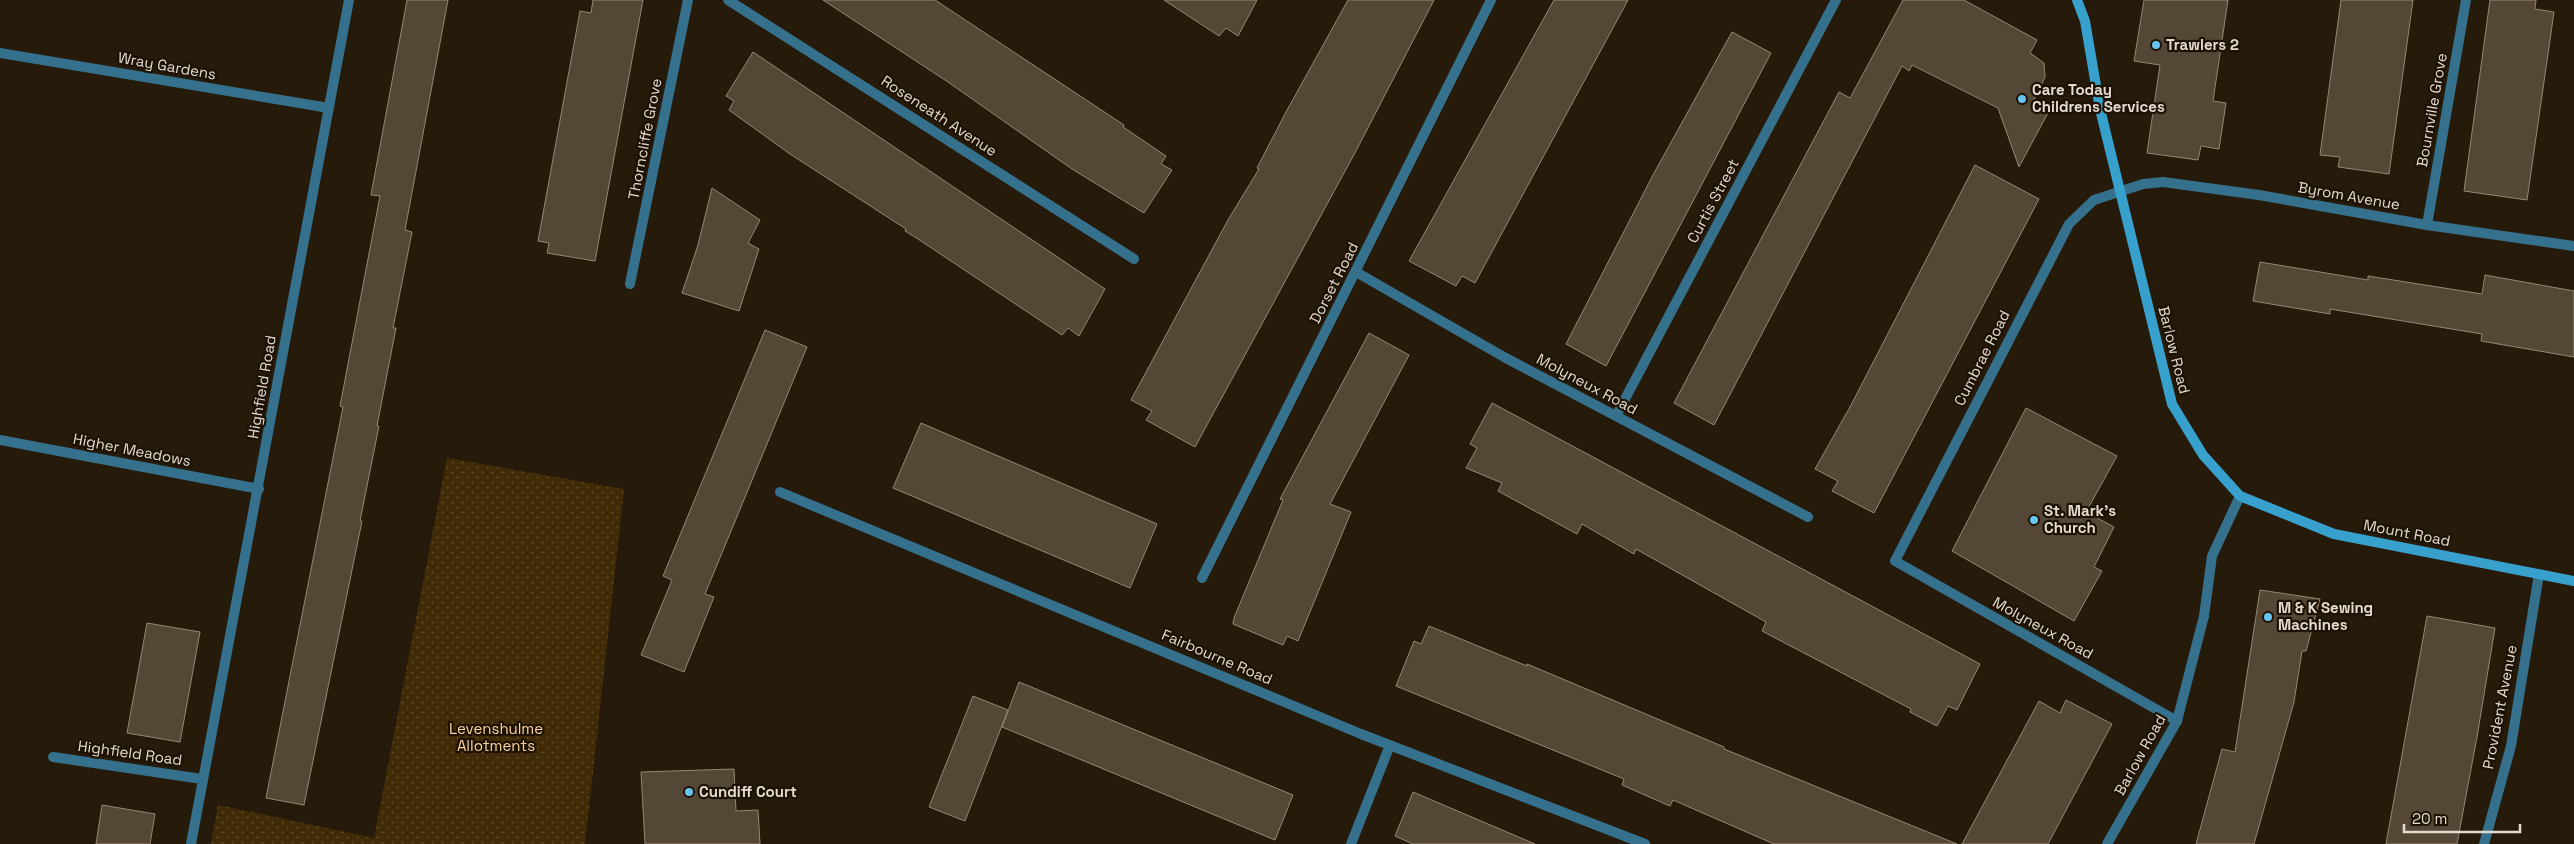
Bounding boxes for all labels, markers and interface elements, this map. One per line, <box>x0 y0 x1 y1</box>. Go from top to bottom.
place label: Trawlers 2 <box>2166 35 2239 54</box>
marker: Trawlers 2 <box>2150 39 2162 51</box>
street label: Wray Gardens <box>116 48 218 84</box>
street label: Bournville Grove <box>2412 51 2451 169</box>
street label: Roseneath Avenue <box>878 71 1001 160</box>
street label: Thorncliffe Grove <box>623 77 666 201</box>
place label: Care Today Childrens Services <box>2032 80 2165 116</box>
marker: Care Today Childrens Services <box>2016 93 2028 105</box>
street label: Curtis Street <box>1682 155 1743 246</box>
street label: Byrom Avenue <box>2297 177 2402 214</box>
street label: Dorset Road <box>1305 239 1362 327</box>
street label: Barlow Road <box>2154 304 2195 396</box>
street label: Cumbrae Road <box>1949 307 2014 409</box>
street label: Highfield Road <box>243 334 280 440</box>
street label: Molyneux Road <box>1533 349 1641 418</box>
street label: Higher Meadows <box>72 429 193 470</box>
place label: St. Mark's Church <box>2044 501 2116 537</box>
marker: St. Mark's Church <box>2028 514 2040 526</box>
street label: Mount Road <box>2362 515 2452 550</box>
street label: Molyneux Road <box>1990 592 2097 663</box>
place label: M & K Sewing Machines <box>2278 598 2373 634</box>
marker: M & K Sewing Machines <box>2262 611 2274 623</box>
street label: Fairbourne Road <box>1159 625 1275 688</box>
street label: Provident Avenue <box>2478 643 2521 771</box>
street label: Barlow Road <box>2110 711 2170 799</box>
park label: Levenshulme Allotments <box>449 719 543 755</box>
street label: Highfield Road <box>77 736 183 769</box>
place label: Cundiff Court <box>699 782 797 801</box>
marker: Cundiff Court <box>683 786 695 798</box>
scale bar <box>2404 802 2520 834</box>
text: 20 m <box>2412 809 2447 828</box>

